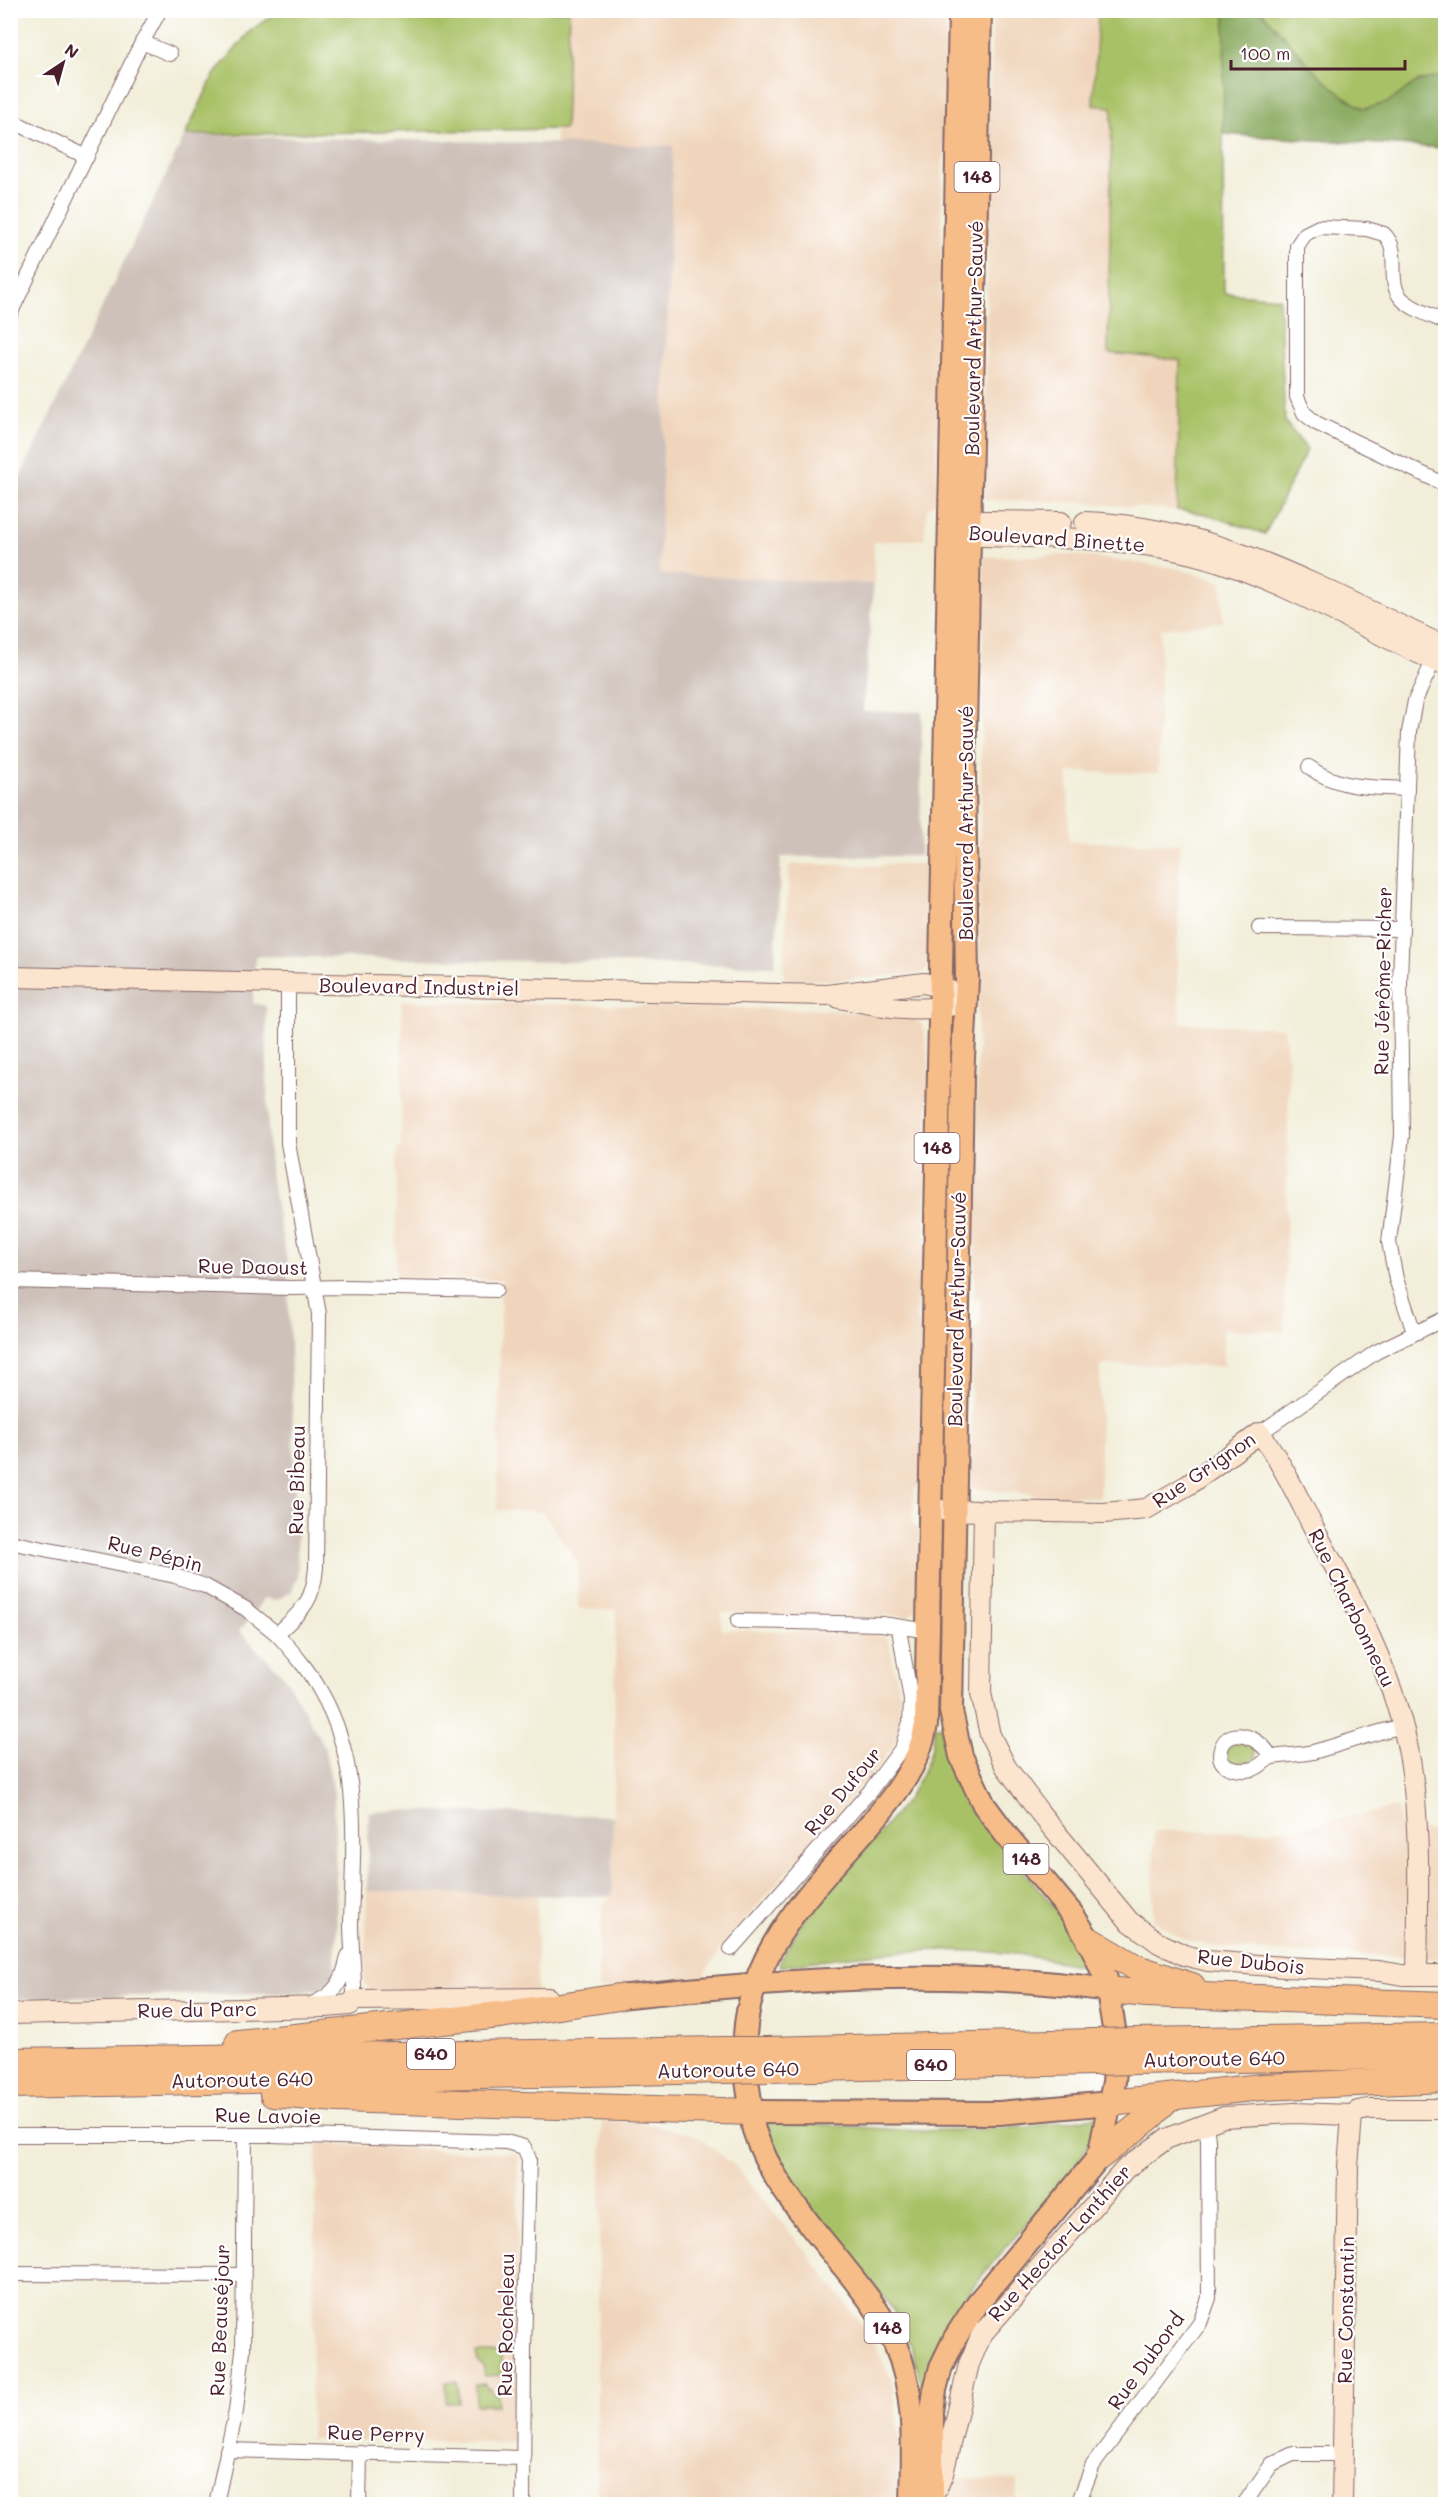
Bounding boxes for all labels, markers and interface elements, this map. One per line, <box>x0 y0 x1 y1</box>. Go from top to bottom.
north arrow <box>33 33 93 93</box>
scale bar <box>1231 33 1405 71</box>
text: N <box>61 38 83 63</box>
text: 100 m <box>1240 41 1290 65</box>
road number: 148 <box>954 162 1000 192</box>
street label: Boulevard Arthur-Sauvé <box>958 220 988 456</box>
street label: Boulevard Binette <box>968 519 1146 557</box>
street label: Boulevard Arthur-Sauvé <box>952 705 978 941</box>
street label: Rue Jérôme-Richer <box>1367 886 1397 1076</box>
street label: Boulevard Industriel <box>319 971 519 1001</box>
road number: 148 <box>914 1133 960 1163</box>
street label: Boulevard Arthur-Sauvé <box>941 1191 971 1427</box>
street label: Rue Daoust <box>198 1252 308 1280</box>
street label: Rue Bibeau <box>282 1425 310 1535</box>
street label: Rue Grignon <box>1147 1425 1260 1513</box>
street label: Rue Charbonneau <box>1303 1524 1403 1691</box>
street label: Rue Pépin <box>105 1529 205 1577</box>
street label: Rue Dufour <box>798 1741 887 1840</box>
road number: 148 <box>1004 1844 1048 1874</box>
street label: Rue Dubois <box>1196 1942 1306 1980</box>
street label: Rue du Parc <box>137 1995 257 2023</box>
road number: 640 <box>407 2039 455 2069</box>
street label: Autoroute 640 <box>1143 2044 1285 2072</box>
road number: 640 <box>907 2050 955 2080</box>
street label: Autoroute 640 <box>657 2055 799 2083</box>
street label: Autoroute 640 <box>171 2065 313 2093</box>
street label: Rue Lavoie <box>215 2101 321 2129</box>
street label: Rue Hector-Lanthier <box>982 2158 1137 2326</box>
street label: Rue Constantin <box>1331 2236 1359 2384</box>
street label: Rue Beauséjour <box>203 2243 235 2397</box>
street label: Rue Rocheleau <box>491 2253 519 2397</box>
street label: Rue Dubord <box>1101 2306 1189 2414</box>
road number: 148 <box>864 2313 910 2343</box>
street label: Rue Perry <box>327 2418 425 2448</box>

